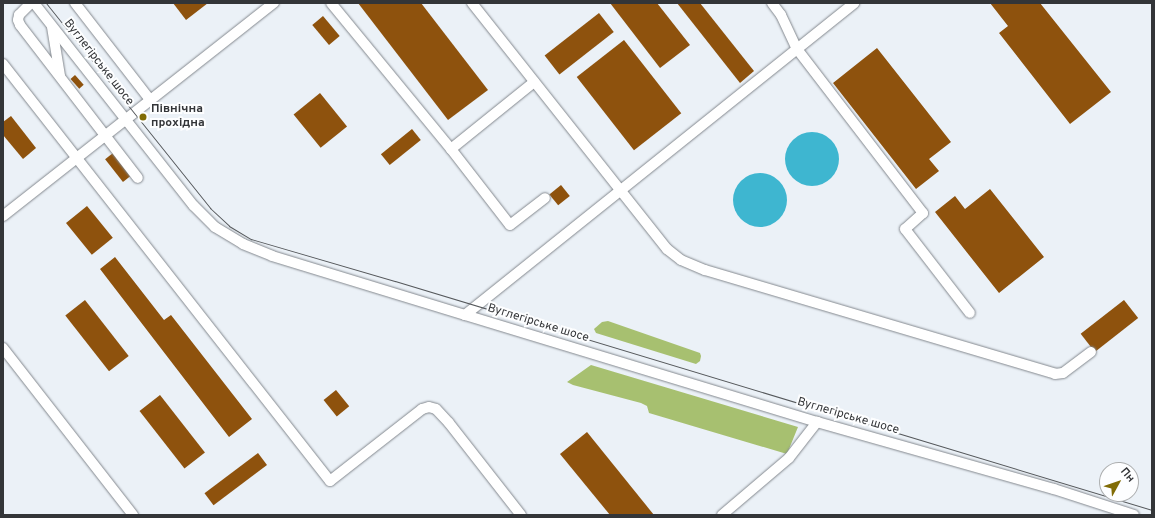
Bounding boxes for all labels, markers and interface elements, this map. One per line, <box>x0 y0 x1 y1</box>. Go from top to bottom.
street label: Вуглегірське шосе <box>60 17 136 109</box>
place label: Північна прохідна <box>151 103 205 131</box>
marker: Північна прохідна <box>138 112 148 122</box>
street label: Вуглегірське шосе <box>486 302 590 346</box>
street label: Вуглегірське шосе <box>795 396 901 438</box>
north arrow <box>1099 462 1139 502</box>
text: Пн <box>1117 465 1138 485</box>

